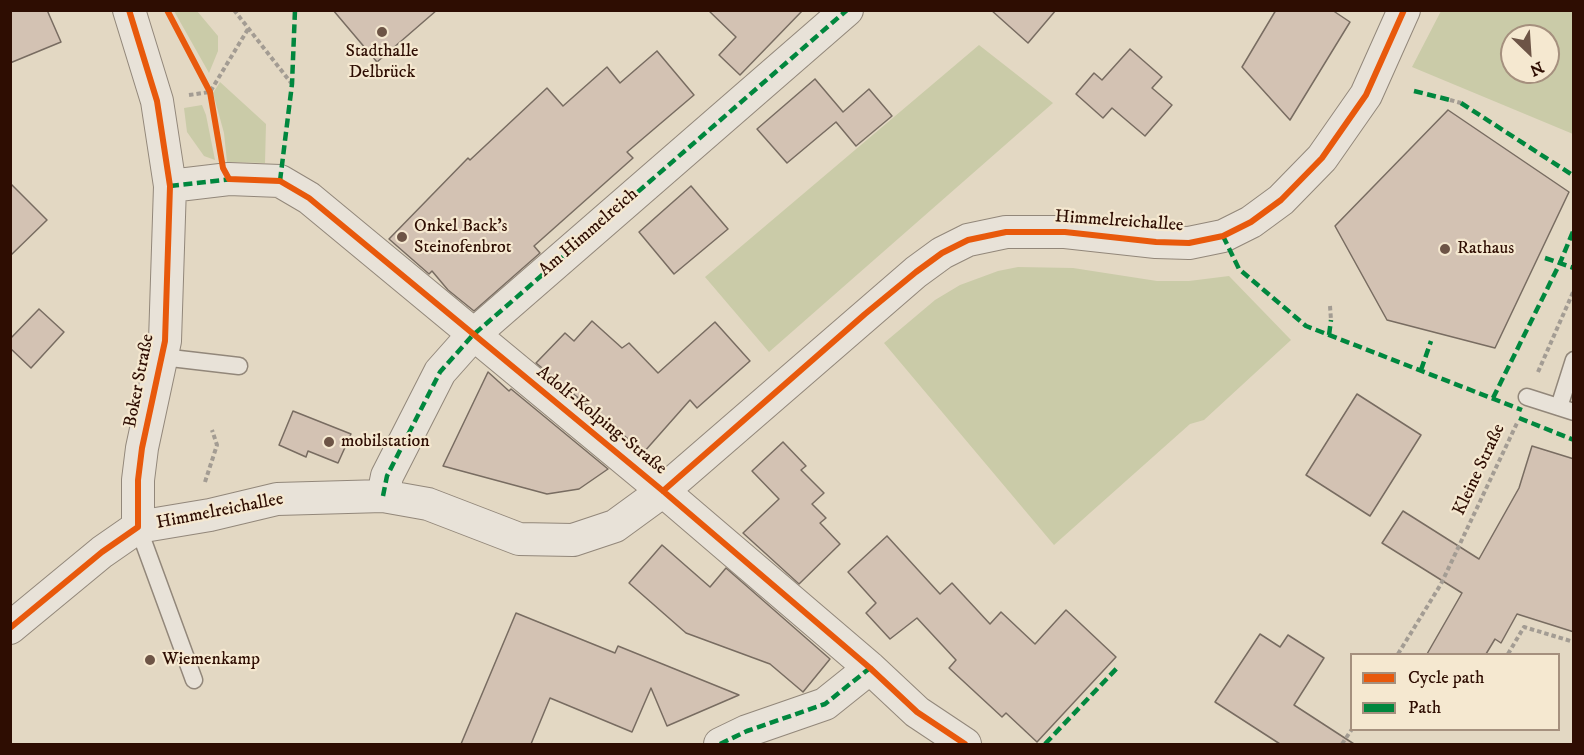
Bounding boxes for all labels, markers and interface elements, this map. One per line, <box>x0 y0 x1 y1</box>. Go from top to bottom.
north arrow <box>1500 24 1560 84</box>
marker: Stadthalle Delbrück <box>375 25 389 39</box>
place label: Stadthalle Delbrück <box>346 41 418 84</box>
text: N <box>1527 57 1547 80</box>
street label: Am Himmelreich <box>535 184 643 282</box>
street label: Himmelreichallee <box>1054 207 1184 237</box>
place label: Onkel Back's Steinofenbrot <box>414 216 511 258</box>
marker: Onkel Back's Steinofenbrot <box>395 230 409 244</box>
place label: Rathaus <box>1457 238 1514 260</box>
marker: Rathaus <box>1438 242 1452 256</box>
street label: Boker Straße <box>120 332 160 430</box>
street label: Adolf-Kolping-Straße <box>532 362 670 480</box>
street label: Kleine Straße <box>1449 421 1511 519</box>
place label: mobilstation <box>341 431 430 453</box>
marker: mobilstation <box>322 435 336 449</box>
street label: Himmelreichallee <box>155 489 285 535</box>
place label: Wiemenkamp <box>162 649 260 671</box>
marker: Wiemenkamp <box>143 653 157 667</box>
legend <box>1350 653 1560 731</box>
text: Cycle path <box>1408 667 1485 689</box>
text: Path <box>1408 697 1441 719</box>

